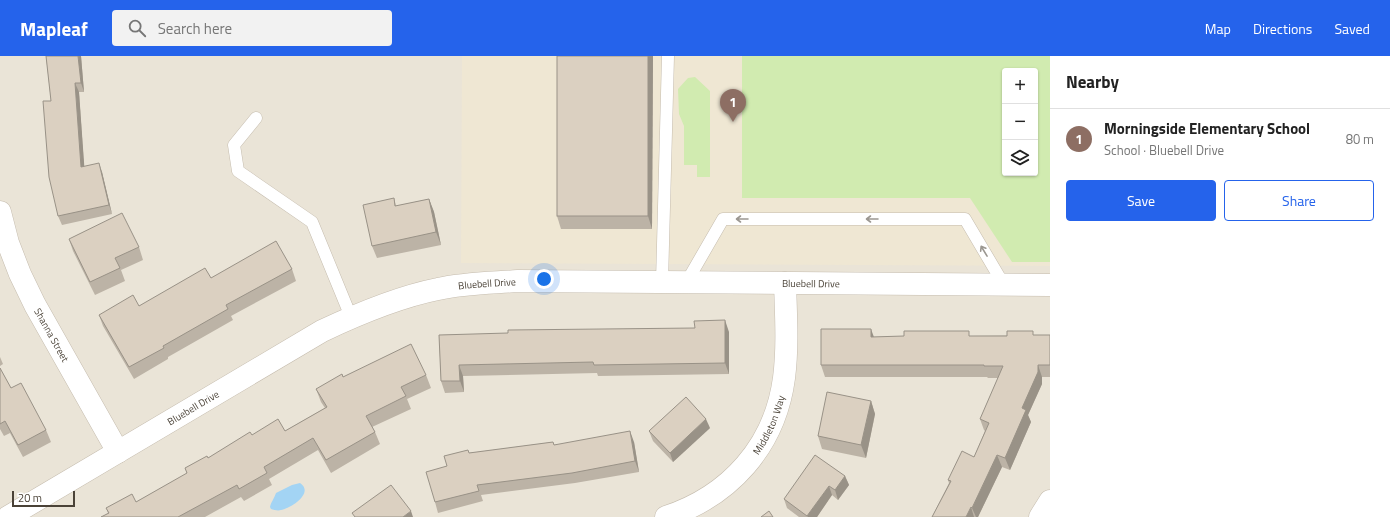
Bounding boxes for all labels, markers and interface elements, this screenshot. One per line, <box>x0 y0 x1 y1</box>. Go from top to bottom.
search box <box>112 10 392 46</box>
text: Mapleaf <box>20 14 88 43</box>
icon: search <box>126 17 148 39</box>
text: Search here <box>158 17 232 40</box>
text: Map <box>1205 18 1231 39</box>
text: Directions <box>1253 18 1312 39</box>
text: Saved <box>1334 18 1370 39</box>
map controls <box>1002 68 1038 176</box>
button: + <box>1002 68 1038 104</box>
text: Nearby <box>1066 69 1119 95</box>
pin: 1 <box>720 89 746 122</box>
button: − <box>1002 104 1038 140</box>
text: Morningside Elementary School <box>1104 117 1310 140</box>
text: 1 <box>1075 129 1083 149</box>
text: 80 m <box>1346 129 1374 149</box>
button: layers <box>1002 140 1038 176</box>
text: School · Bluebell Drive <box>1104 140 1224 160</box>
button: Save <box>1066 180 1216 221</box>
button: Share <box>1224 180 1374 221</box>
one-way arrow <box>736 215 749 223</box>
one-way arrow <box>866 215 879 223</box>
one-way arrow <box>980 245 988 257</box>
your location <box>534 269 554 289</box>
street label: Bluebell Drive <box>457 274 516 293</box>
street label: Bluebell Drive <box>782 276 840 291</box>
street label: Shanna Street <box>30 305 73 365</box>
street label: Bluebell Drive <box>164 387 222 429</box>
street label: Middleton Way <box>749 394 789 458</box>
scale bar <box>12 489 75 508</box>
text: 20 m <box>18 490 42 506</box>

